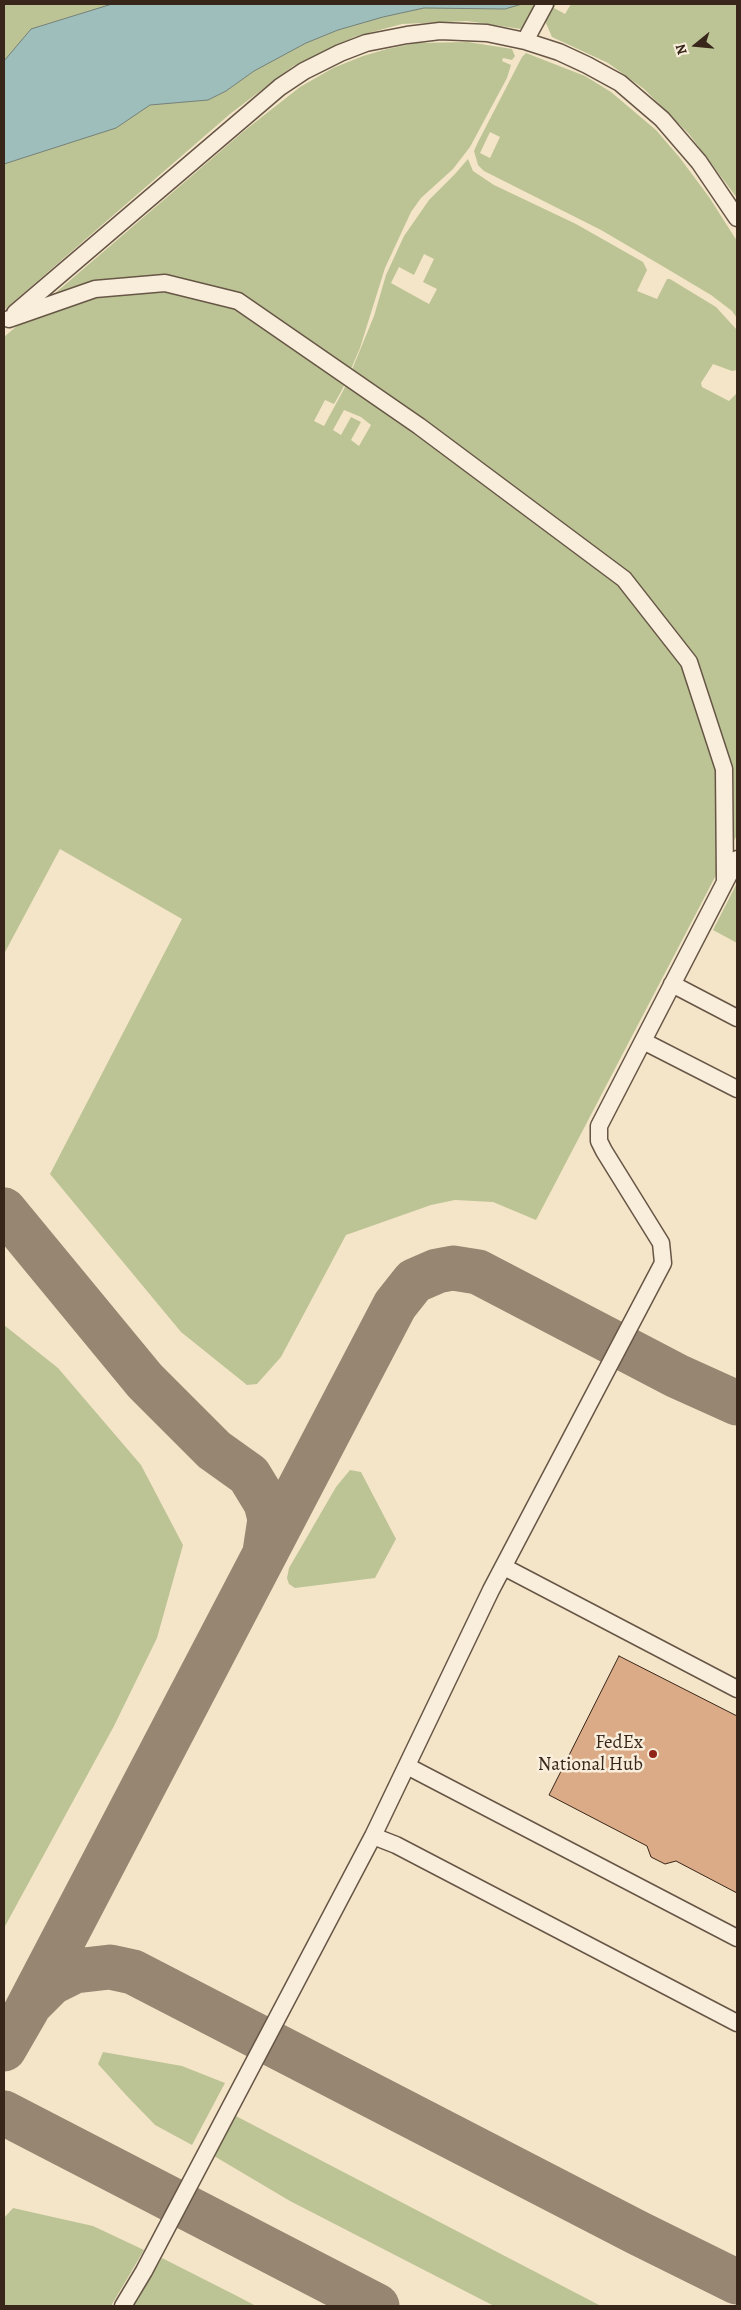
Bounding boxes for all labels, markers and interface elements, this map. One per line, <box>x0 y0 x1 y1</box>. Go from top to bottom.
north arrow <box>671 20 721 70</box>
text: N <box>671 42 692 57</box>
place label: FedEx National Hub <box>538 1732 643 1776</box>
marker: FedEx National Hub <box>647 1748 659 1760</box>

